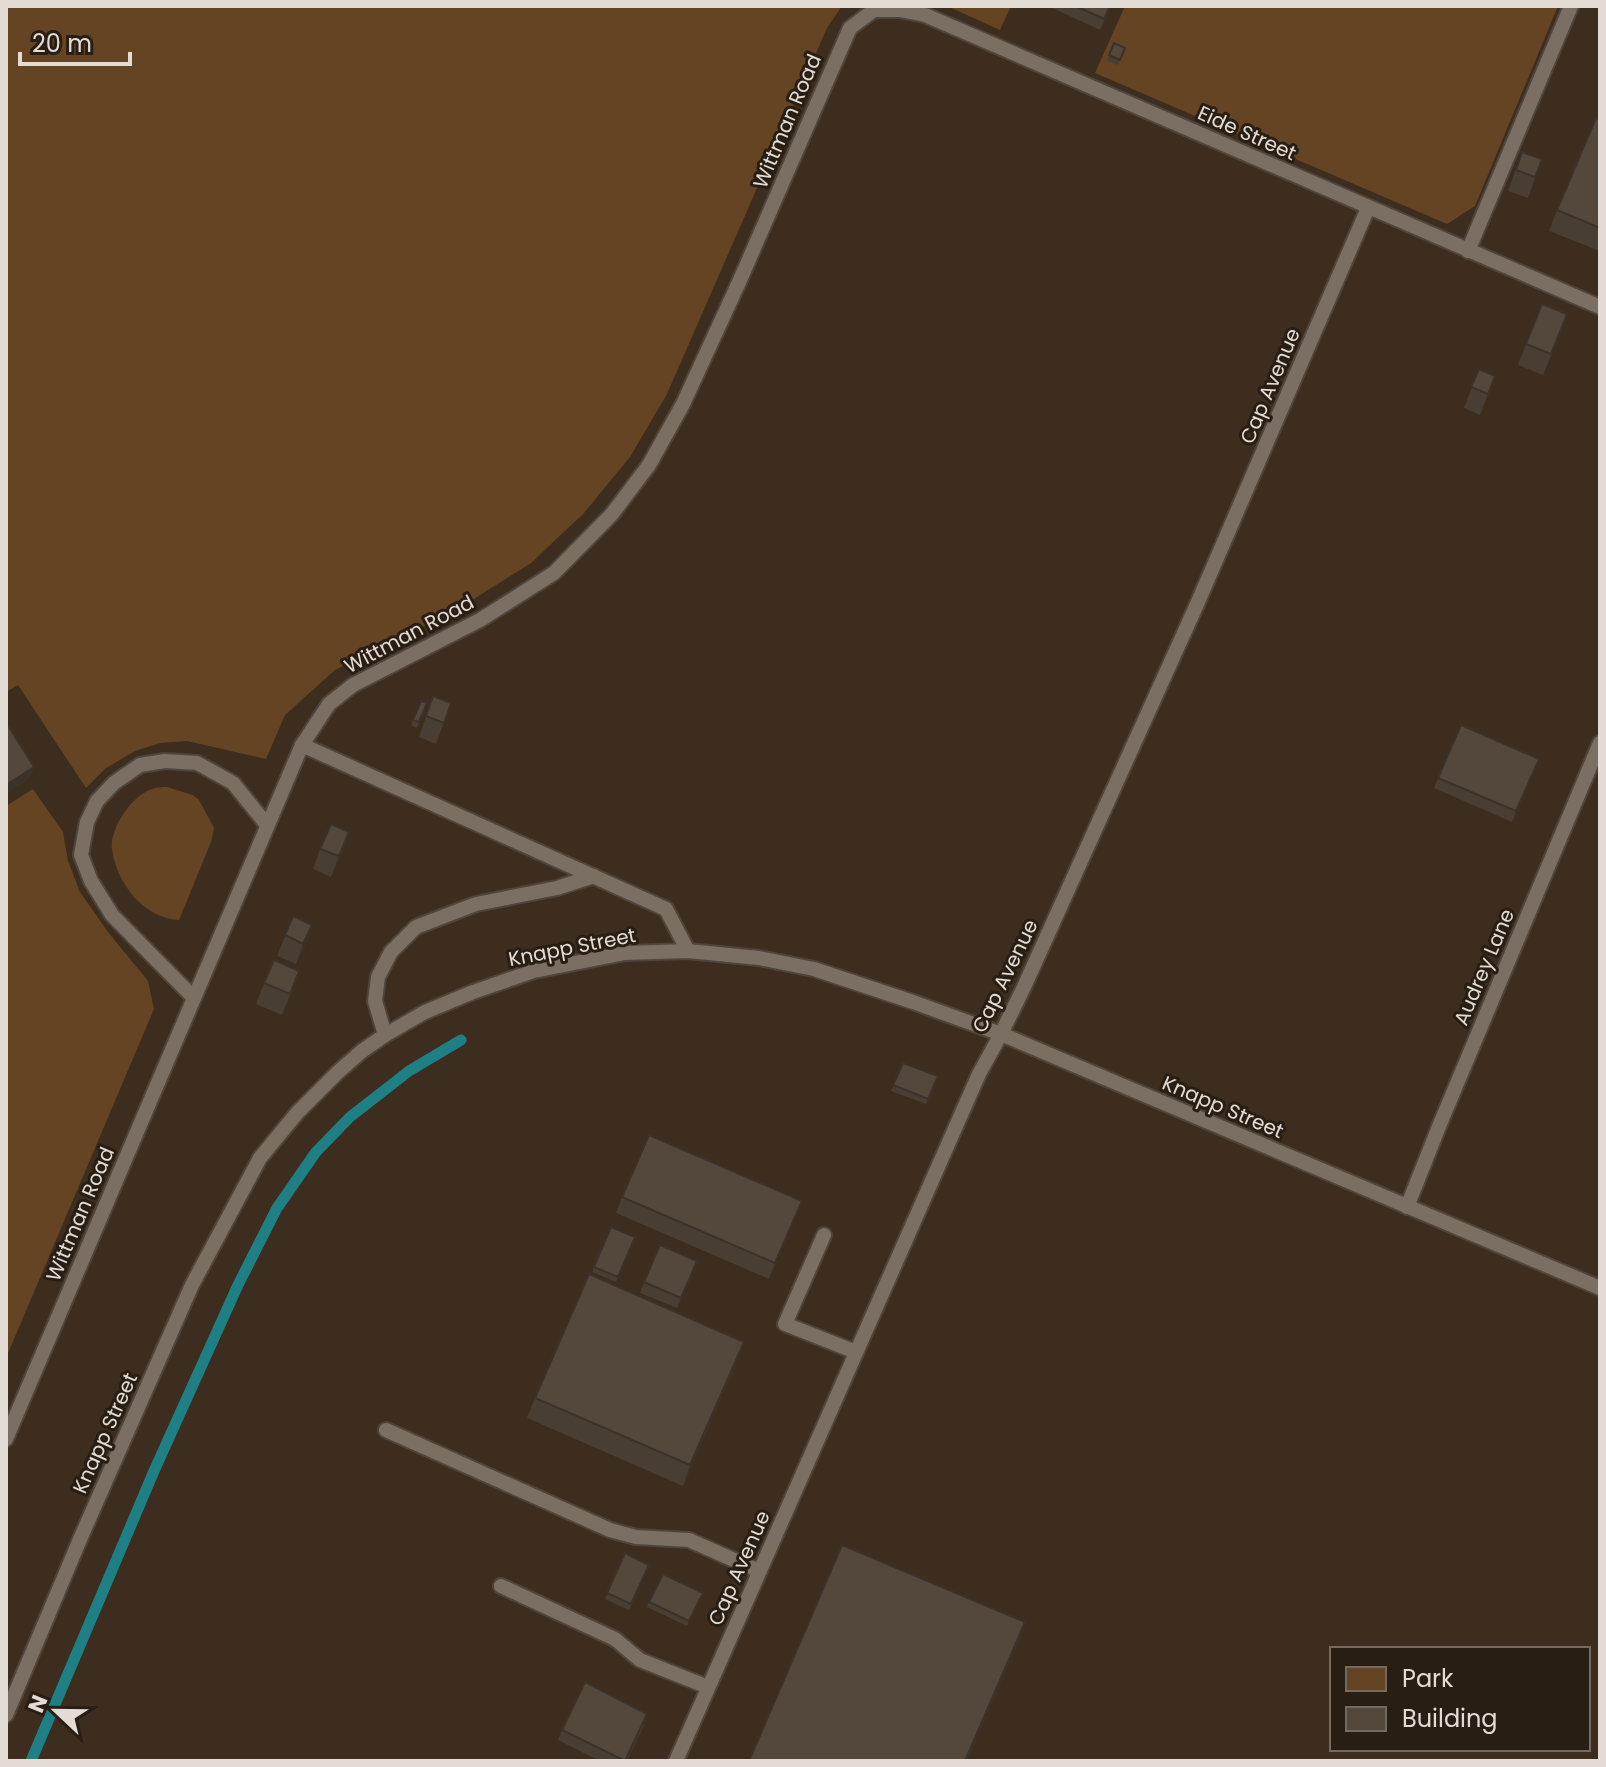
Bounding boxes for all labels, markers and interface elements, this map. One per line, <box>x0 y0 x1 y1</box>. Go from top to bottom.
scale bar <box>20 16 130 66</box>
text: 20 m <box>32 27 92 60</box>
street label: Wittman Road <box>746 50 828 192</box>
street label: Eide Street <box>1193 99 1301 167</box>
street label: Cap Avenue <box>1233 324 1307 448</box>
street label: Wittman Road <box>339 588 479 680</box>
street label: Audrey Lane <box>1447 905 1521 1029</box>
street label: Cap Avenue <box>965 915 1045 1037</box>
street label: Knapp Street <box>506 921 638 973</box>
street label: Knapp Street <box>1158 1069 1288 1145</box>
street label: Wittman Road <box>39 1143 121 1285</box>
street label: Knapp Street <box>66 1368 144 1498</box>
street label: Cap Avenue <box>701 1506 777 1630</box>
legend <box>1330 1647 1590 1751</box>
text: Park <box>1402 1662 1454 1695</box>
north arrow <box>16 1671 96 1751</box>
text: N <box>20 1690 55 1717</box>
text: Building <box>1402 1702 1498 1735</box>

